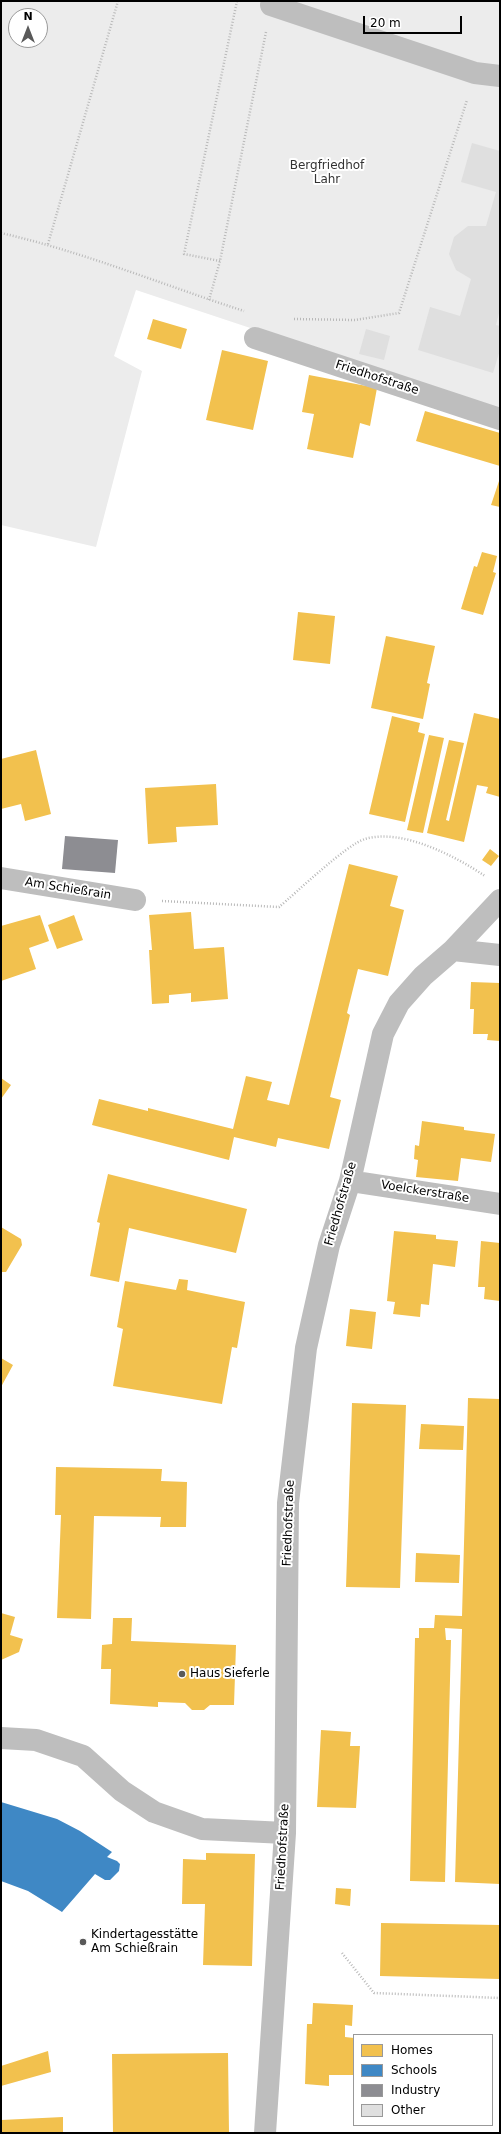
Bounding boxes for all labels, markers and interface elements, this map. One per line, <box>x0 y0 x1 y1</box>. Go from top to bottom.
north arrow <box>8 8 48 48</box>
scale bar <box>365 8 464 34</box>
text: N <box>23 10 33 23</box>
text: 20 m <box>370 16 401 30</box>
park label: Bergfriedhof Lahr <box>290 159 364 187</box>
street label: Friedhofstraße <box>334 358 420 398</box>
street label: Am Schießrain <box>24 875 112 903</box>
street label: Friedhofstraße <box>322 1160 360 1248</box>
street label: Voelckerstraße <box>380 1178 470 1206</box>
street label: Friedhofstraße <box>280 1479 298 1567</box>
place label: Haus Sieferle <box>190 1667 270 1681</box>
marker: Haus Sieferle <box>177 1669 187 1679</box>
street label: Friedhofstraße <box>274 1803 292 1891</box>
place label: Kindertagesstätte Am Schießrain <box>91 1928 198 1956</box>
marker: Kindertagesstätte Am Schießrain <box>78 1937 88 1947</box>
legend <box>353 2034 493 2126</box>
text: Homes <box>391 2043 433 2057</box>
text: Schools <box>391 2063 437 2077</box>
text: Industry <box>391 2083 440 2097</box>
text: Other <box>391 2103 425 2117</box>

